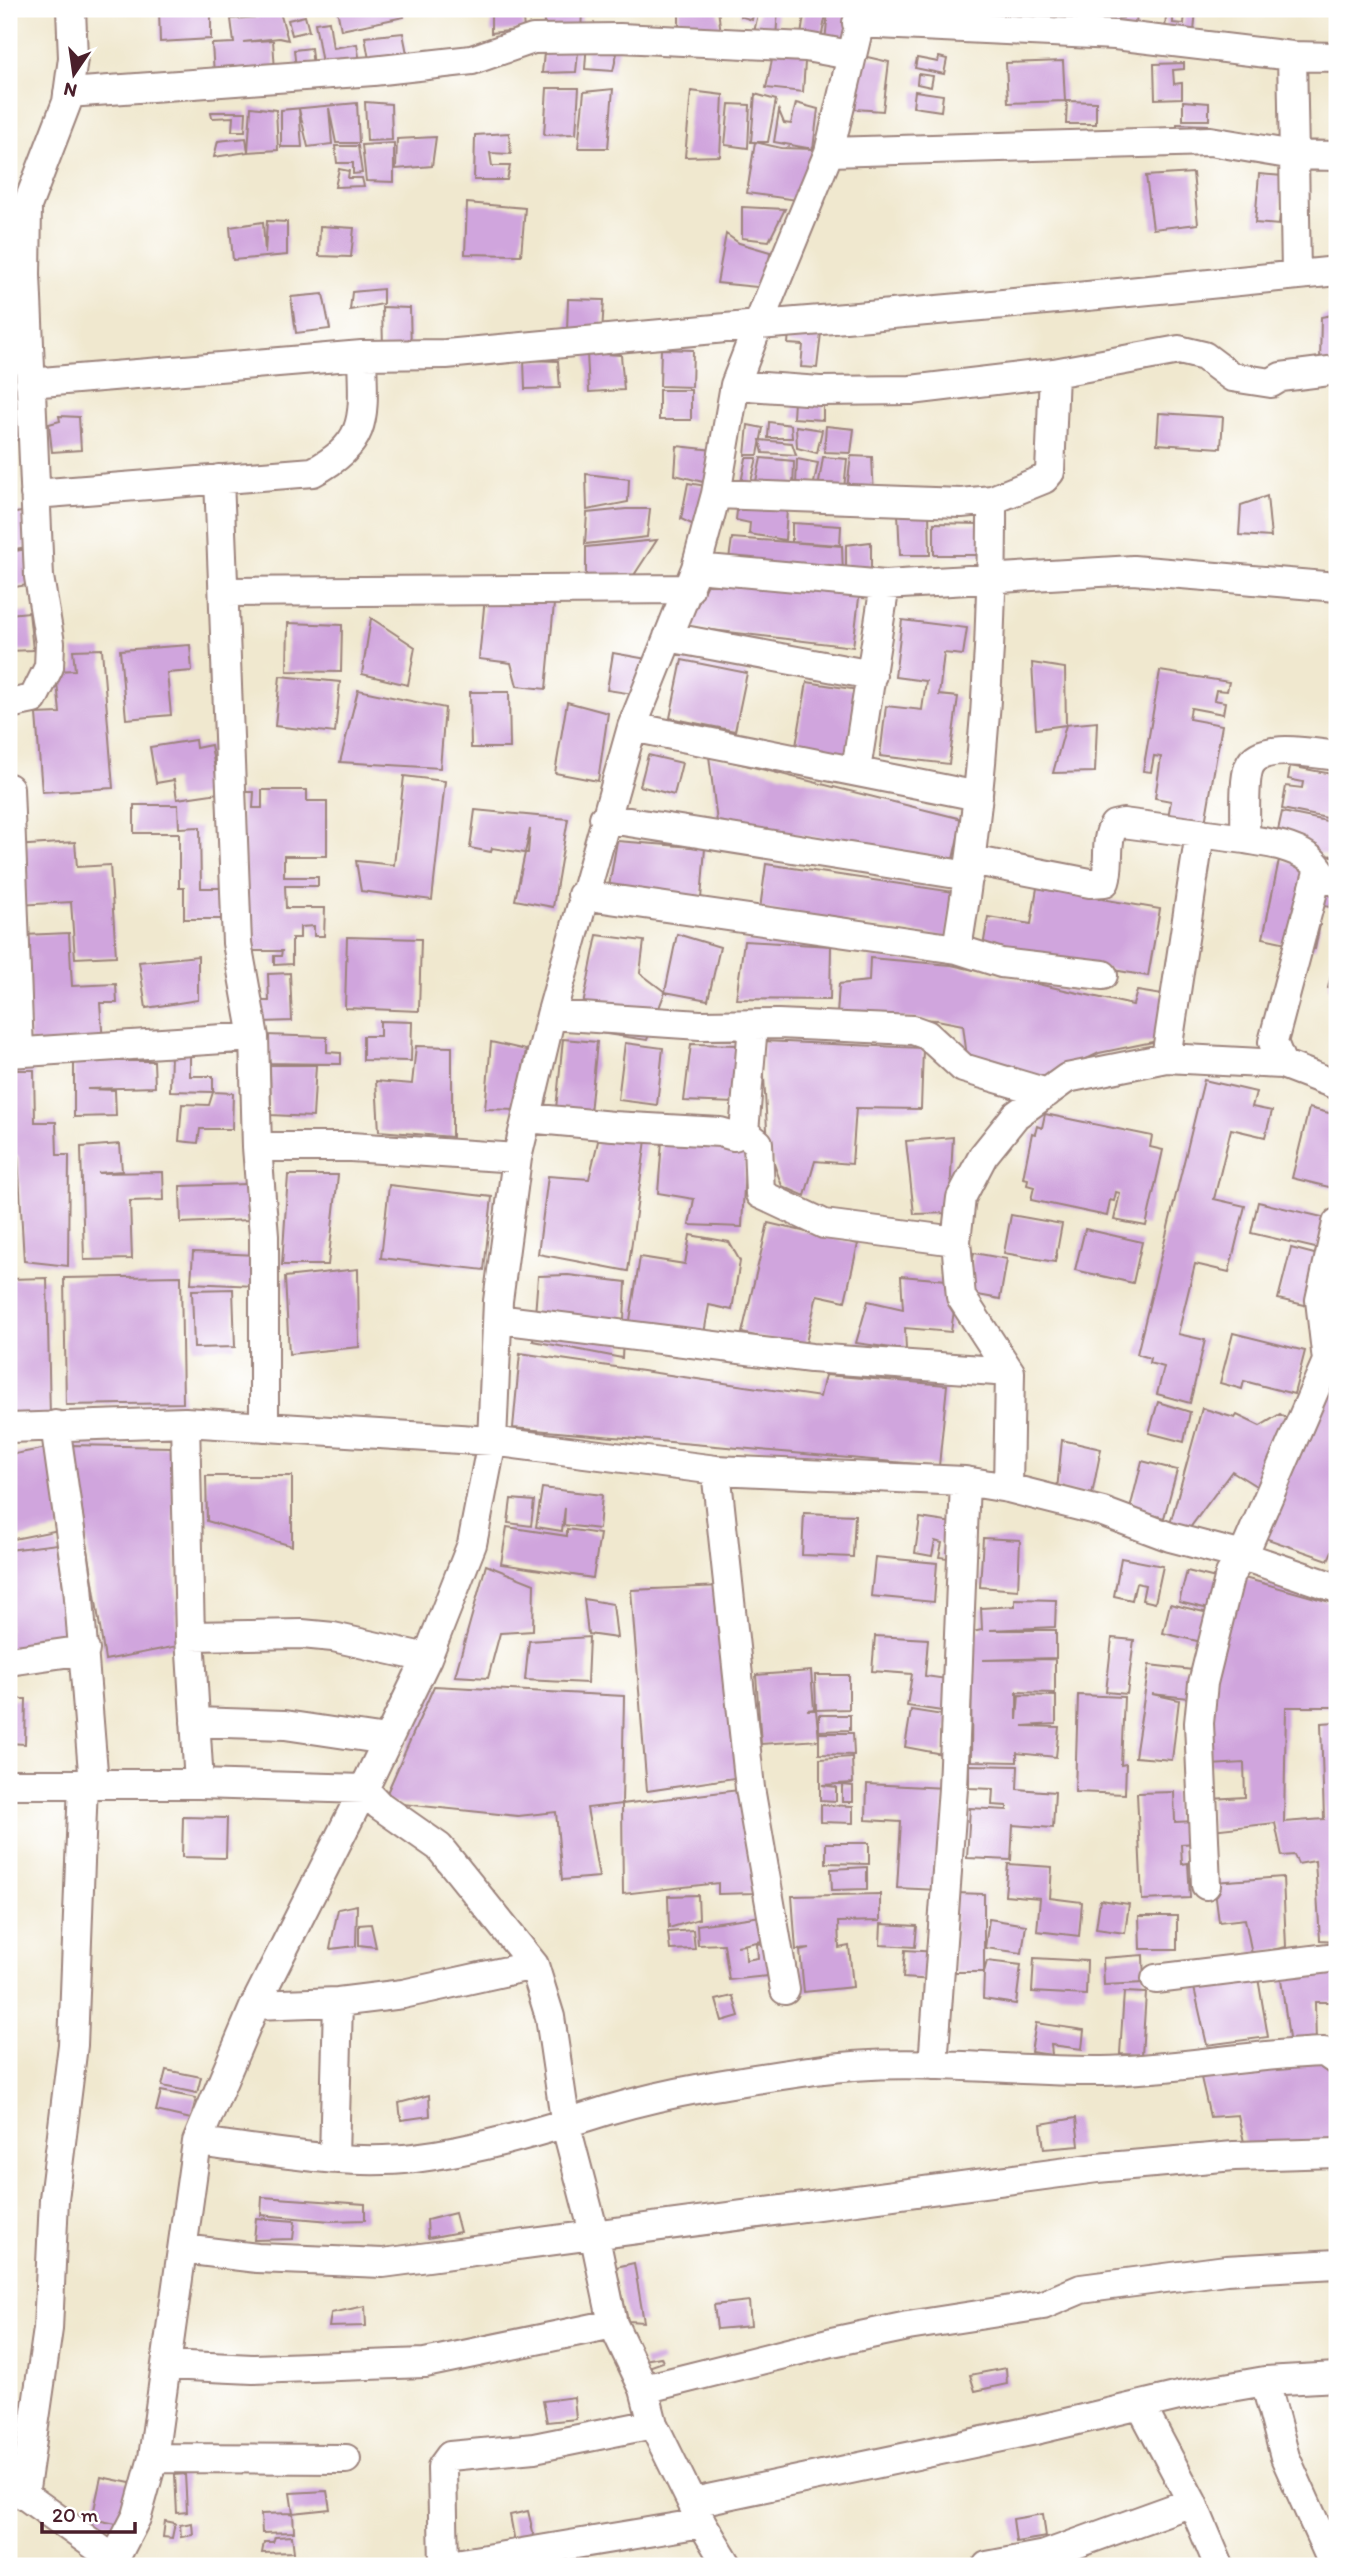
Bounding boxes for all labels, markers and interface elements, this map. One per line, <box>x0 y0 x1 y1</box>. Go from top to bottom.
north arrow <box>38 38 108 108</box>
text: N <box>61 77 79 103</box>
scale bar <box>42 2491 135 2535</box>
text: 20 m <box>52 2502 99 2527</box>

